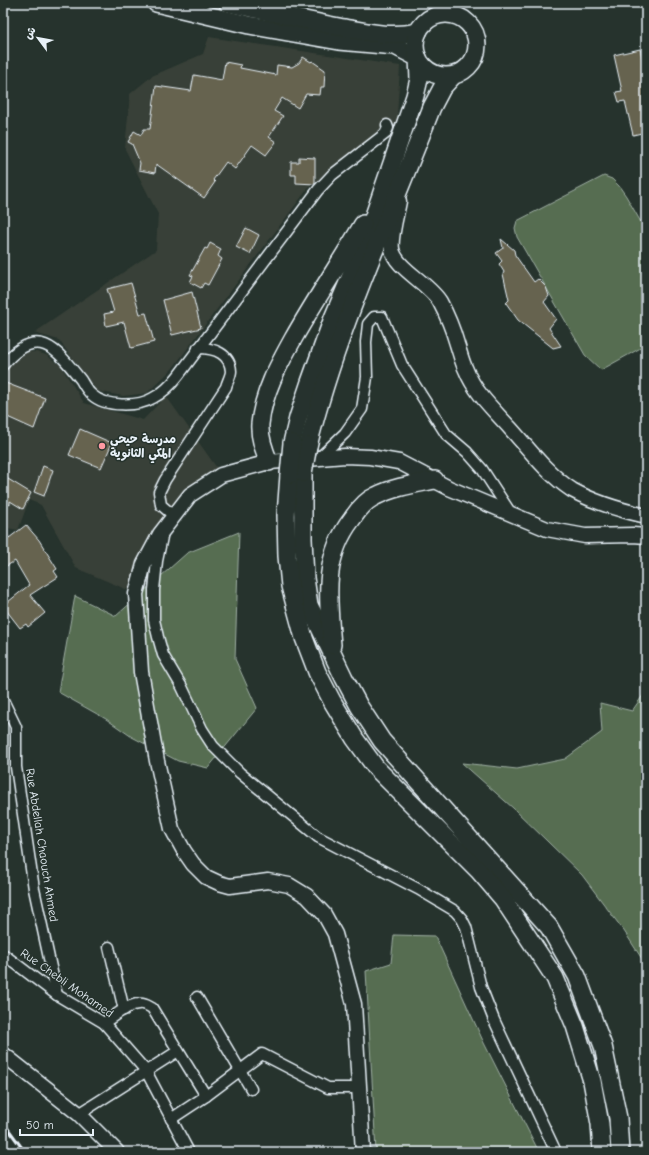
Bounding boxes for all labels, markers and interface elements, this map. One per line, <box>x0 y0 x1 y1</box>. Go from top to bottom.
north arrow <box>18 18 58 58</box>
text: ش <box>21 24 39 42</box>
place label: مدرسة حيحي المكي الثانوية <box>110 432 176 464</box>
marker: مدرسة حيحي المكي الثانوية <box>97 441 107 451</box>
street label: Rue Abdellah Chaouch Ahmed <box>23 767 61 923</box>
street label: Rue Chebli Mohamed <box>18 946 116 1020</box>
scale bar <box>20 1111 93 1137</box>
text: 50 m <box>26 1118 54 1132</box>

